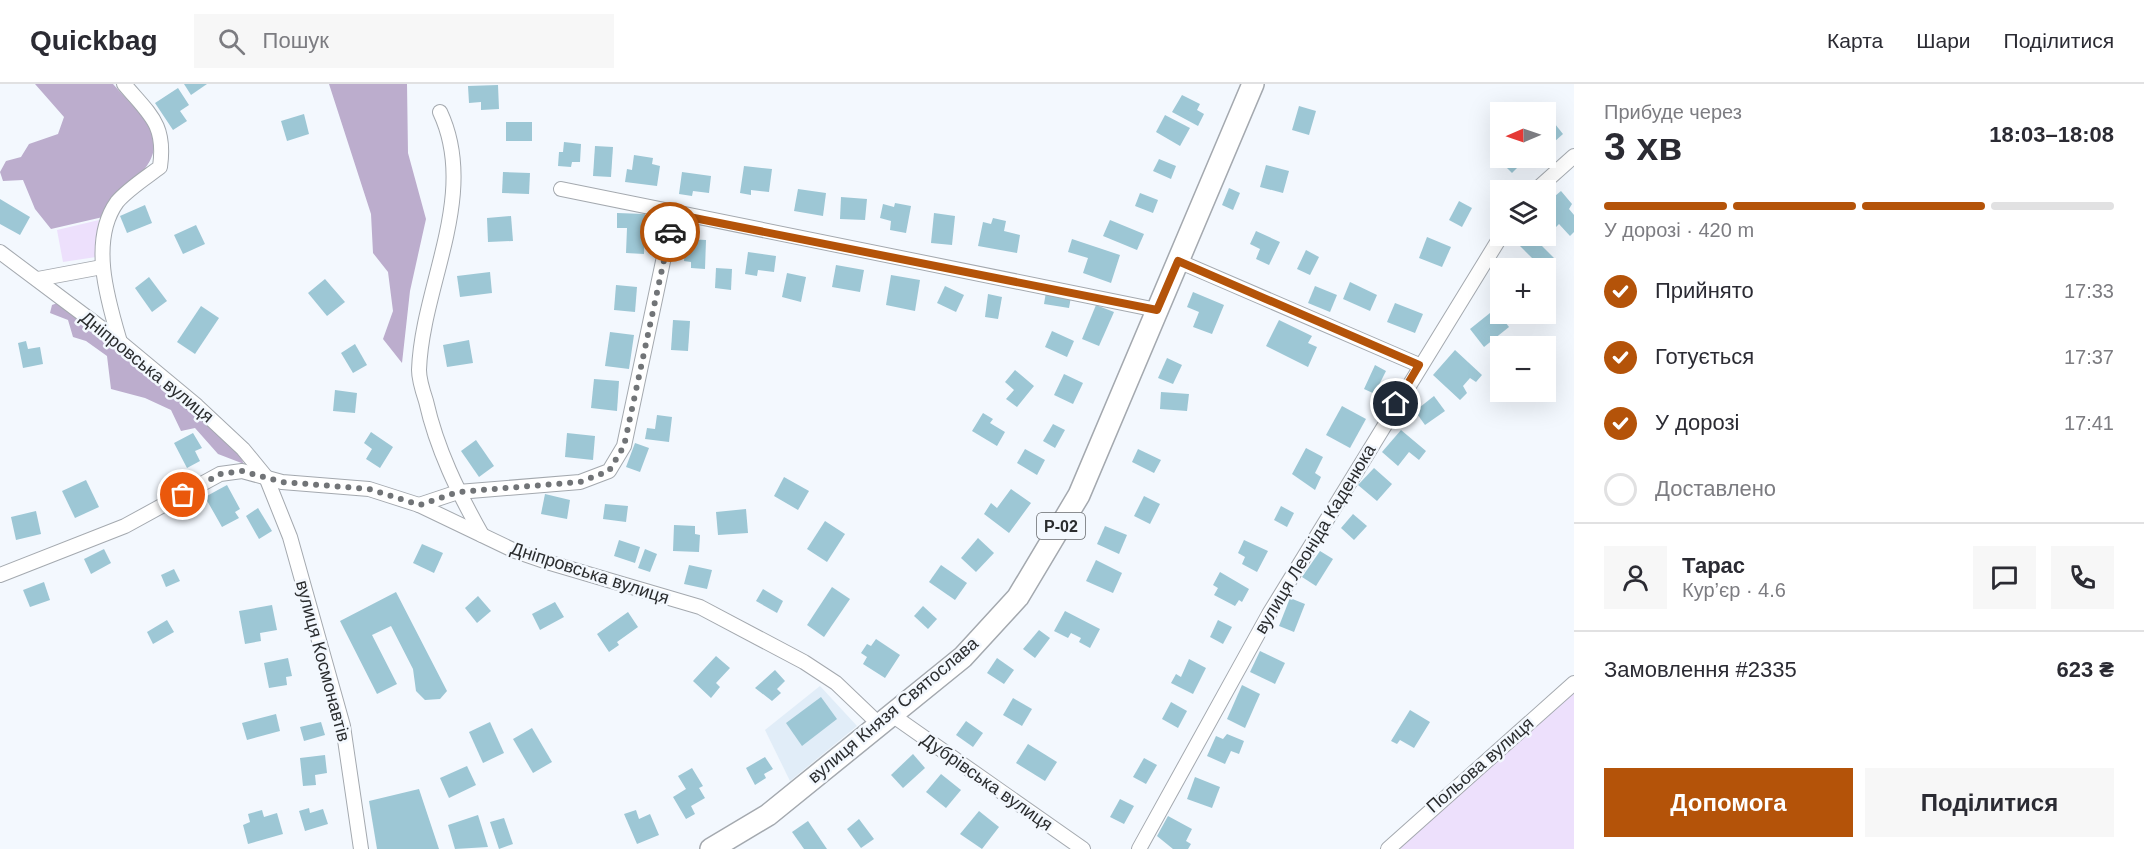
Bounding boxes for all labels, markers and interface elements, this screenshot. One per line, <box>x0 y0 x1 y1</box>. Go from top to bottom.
search box <box>194 14 614 68</box>
text: Quickbag <box>30 25 158 56</box>
icon: search <box>215 25 248 58</box>
text: Пошук <box>263 28 329 53</box>
text: Карта <box>1827 29 1883 52</box>
text: Шари <box>1916 29 1971 52</box>
text: Поділитися <box>2004 29 2114 52</box>
text: Прибуде через <box>1604 101 1742 123</box>
north arrow <box>1490 102 1556 168</box>
map controls <box>1490 102 1556 402</box>
text: 18:03–18:08 <box>1989 122 2114 147</box>
text: 3 хв <box>1604 125 1682 168</box>
button: layers <box>1490 180 1556 246</box>
courier <box>640 202 700 262</box>
icon: car <box>654 216 687 249</box>
text: У дорозі · 420 m <box>1604 219 1754 241</box>
button: + <box>1490 258 1556 324</box>
icon: check <box>1604 275 1637 308</box>
text: Прийнято <box>1655 278 1754 303</box>
text: 17:33 <box>2064 280 2114 302</box>
street label: Дніпровська вулиця <box>76 307 218 427</box>
button: − <box>1490 336 1556 402</box>
icon: check <box>1604 341 1637 374</box>
text: Готується <box>1655 344 1754 369</box>
text: 17:37 <box>2064 346 2114 368</box>
pin <box>1370 378 1421 429</box>
icon: home <box>1379 387 1412 420</box>
icon: check <box>1604 407 1637 440</box>
text: У дорозі <box>1655 410 1739 435</box>
text: 17:41 <box>2064 412 2114 434</box>
street label: вулиця Леоніда Каденюка <box>1250 440 1380 637</box>
pin <box>157 469 208 520</box>
text: Доставлено <box>1655 476 1776 501</box>
icon: bag <box>166 478 199 511</box>
road number: Р-02 <box>1037 513 1085 539</box>
street label: Дніпровська вулиця <box>508 538 672 608</box>
button: person <box>1604 546 1667 609</box>
button: chat <box>1973 546 2036 609</box>
button: phone <box>2051 546 2114 609</box>
text: Тарас <box>1682 553 1745 578</box>
street label: вулиця Космонавтів <box>292 578 354 744</box>
text: Кур’єр · 4.6 <box>1682 579 1786 601</box>
street label: вулиця Князя Святослава <box>804 632 983 787</box>
text: Замовлення #2335 <box>1604 657 1797 682</box>
text: 623 ₴ <box>2057 657 2114 682</box>
street label: Польова вулиця <box>1422 713 1538 817</box>
street label: Дубрівська вулиця <box>918 729 1056 835</box>
button: Допомога <box>1604 768 1853 837</box>
button: Поділитися <box>1865 768 2114 837</box>

